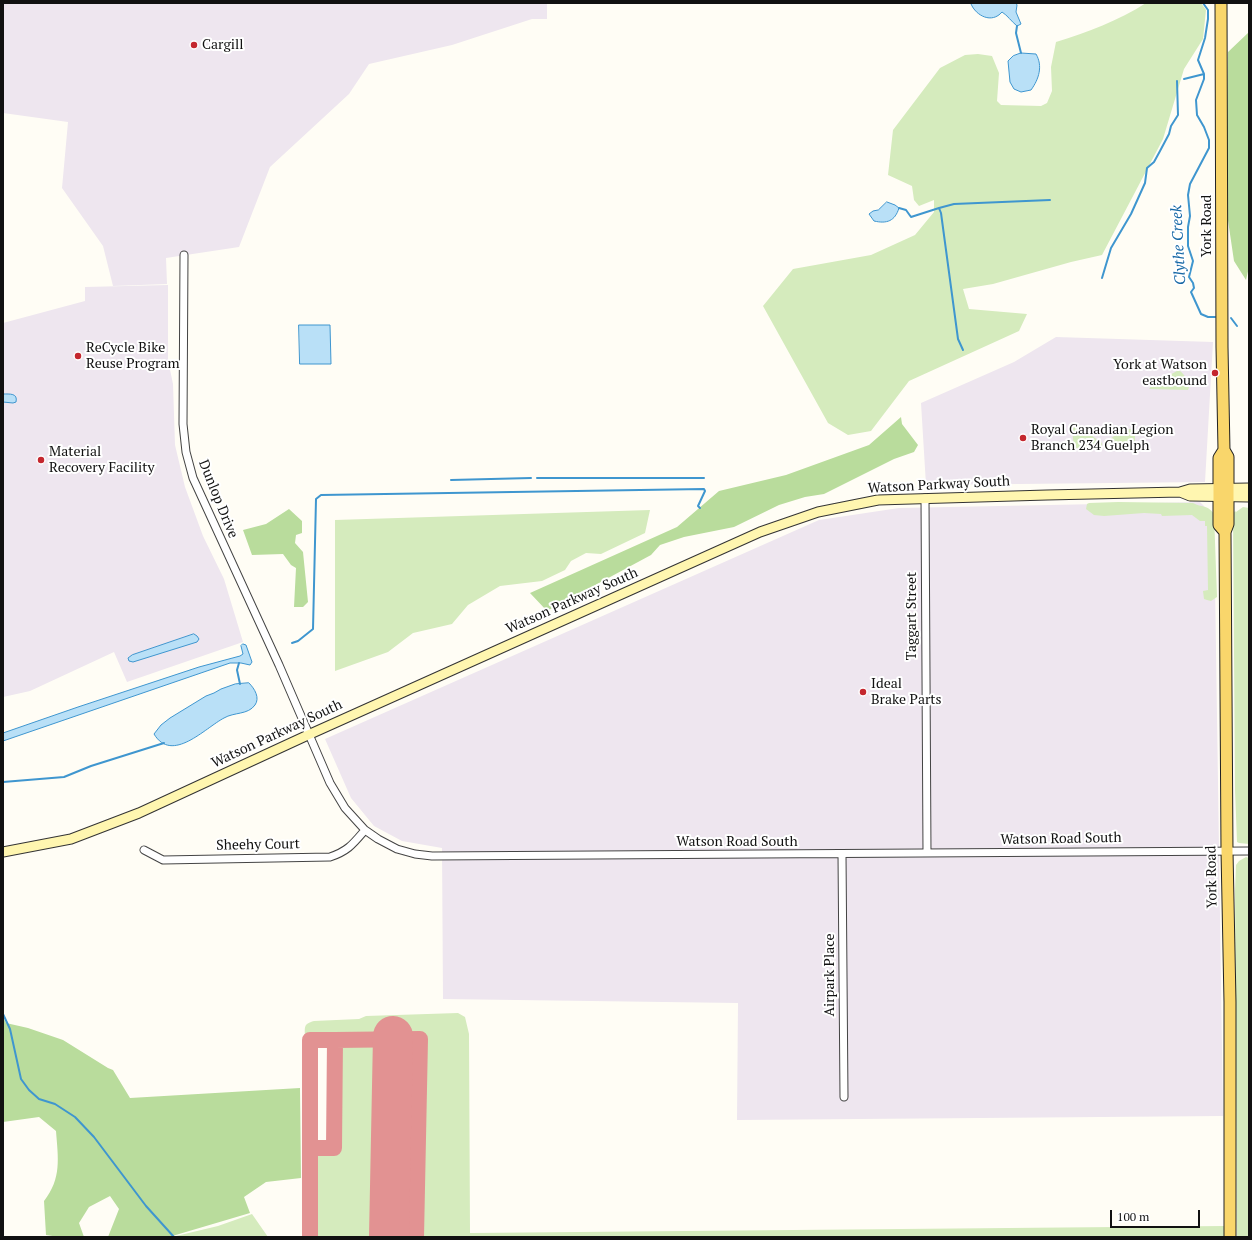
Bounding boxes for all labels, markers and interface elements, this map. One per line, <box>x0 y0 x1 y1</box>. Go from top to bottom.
place label: Cargill <box>202 37 243 53</box>
marker: Cargill <box>189 40 199 50</box>
street label: York Road <box>1199 195 1215 257</box>
water label: Clythe Creek <box>1168 204 1190 286</box>
place label: ReCycle Bike Reuse Program <box>86 340 180 372</box>
marker: ReCycle Bike Reuse Program <box>73 351 83 361</box>
place label: York at Watson eastbound <box>1113 357 1207 390</box>
marker: York at Watson eastbound <box>1210 368 1220 378</box>
place label: Royal Canadian Legion Branch 234 Guelph <box>1031 422 1174 454</box>
marker: Royal Canadian Legion Branch 234 Guelph <box>1018 433 1028 443</box>
place label: Material Recovery Facility <box>49 444 155 476</box>
marker: Material Recovery Facility <box>36 455 46 465</box>
street label: Dunlop Drive <box>195 457 241 541</box>
street label: Watson Parkway South <box>867 473 1011 497</box>
street label: Watson Parkway South <box>504 564 640 638</box>
street label: Taggart Street <box>904 572 920 660</box>
place label: Ideal Brake Parts <box>871 676 942 708</box>
marker: Ideal Brake Parts <box>858 687 868 697</box>
street label: Watson Parkway South <box>209 696 345 772</box>
street label: Watson Road South <box>1000 830 1122 848</box>
street label: Watson Road South <box>676 834 798 850</box>
street label: Sheehy Court <box>216 836 300 854</box>
street label: York Road <box>1203 845 1221 909</box>
street label: Airpark Place <box>822 933 838 1017</box>
scale bar <box>1112 1202 1202 1228</box>
text: 100 m <box>1117 1209 1149 1224</box>

